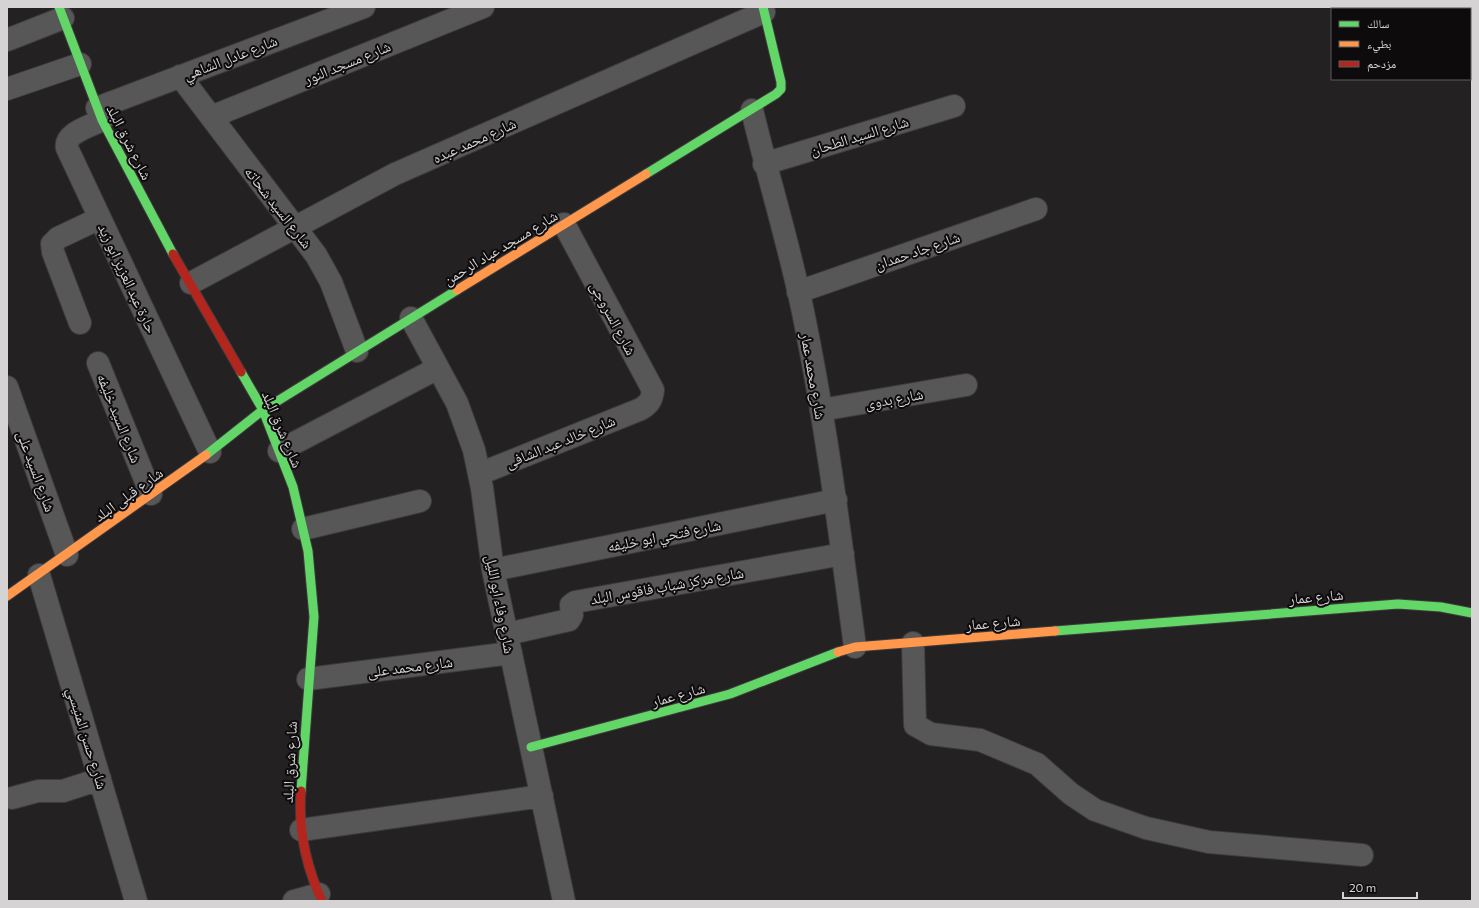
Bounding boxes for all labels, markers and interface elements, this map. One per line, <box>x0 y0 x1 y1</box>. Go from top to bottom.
legend <box>1331 8 1471 80</box>
text: سالك <box>1367 16 1389 30</box>
street label: شارع عادل الشاهي <box>180 31 281 87</box>
street label: شارع مسجد النور <box>300 36 394 90</box>
text: بطيء <box>1367 36 1391 54</box>
text: مزدحم <box>1367 56 1396 72</box>
street label: شارع شرق البلد <box>102 101 157 184</box>
street label: شارع السيد الطحان <box>807 111 911 160</box>
street label: شارع محمد عبده <box>429 114 520 168</box>
street label: شارع السيد شحاته <box>240 162 317 253</box>
street label: شارع مسجد عباد الرحمن <box>440 206 562 290</box>
street label: حارة عبد العزيز ابو زيد <box>94 220 161 336</box>
street label: شارع جاد حمدان <box>872 227 963 275</box>
street label: شارع السروجى <box>585 278 641 359</box>
street label: شارع محمد عمار <box>795 330 831 421</box>
street label: شارع السيد خليفه <box>92 371 146 466</box>
street label: شارع بدوى <box>863 384 925 414</box>
street label: شارع شرق البلد <box>257 388 307 471</box>
street label: شارع خالد عبد الشافى <box>502 411 618 473</box>
street label: شارع السيد على <box>12 428 60 515</box>
street label: شارع قبلى البلد <box>90 463 167 527</box>
street label: شارع فتحي ابو خليفه <box>606 515 723 559</box>
street label: شارع وفاء ابو الليل <box>481 553 519 655</box>
street label: شارع مركز شباب فاقوس البلد <box>589 563 746 609</box>
street label: شارع عمار <box>1287 585 1344 609</box>
street label: شارع عمار <box>964 611 1021 635</box>
street label: شارع محمد على <box>366 652 454 682</box>
street label: شارع عمار <box>648 678 707 712</box>
street label: شارع حسن المنيسي <box>60 685 112 792</box>
street label: شارع شرق البلد <box>278 721 302 803</box>
scale bar <box>1343 874 1417 900</box>
text: 20 m <box>1349 880 1376 894</box>

